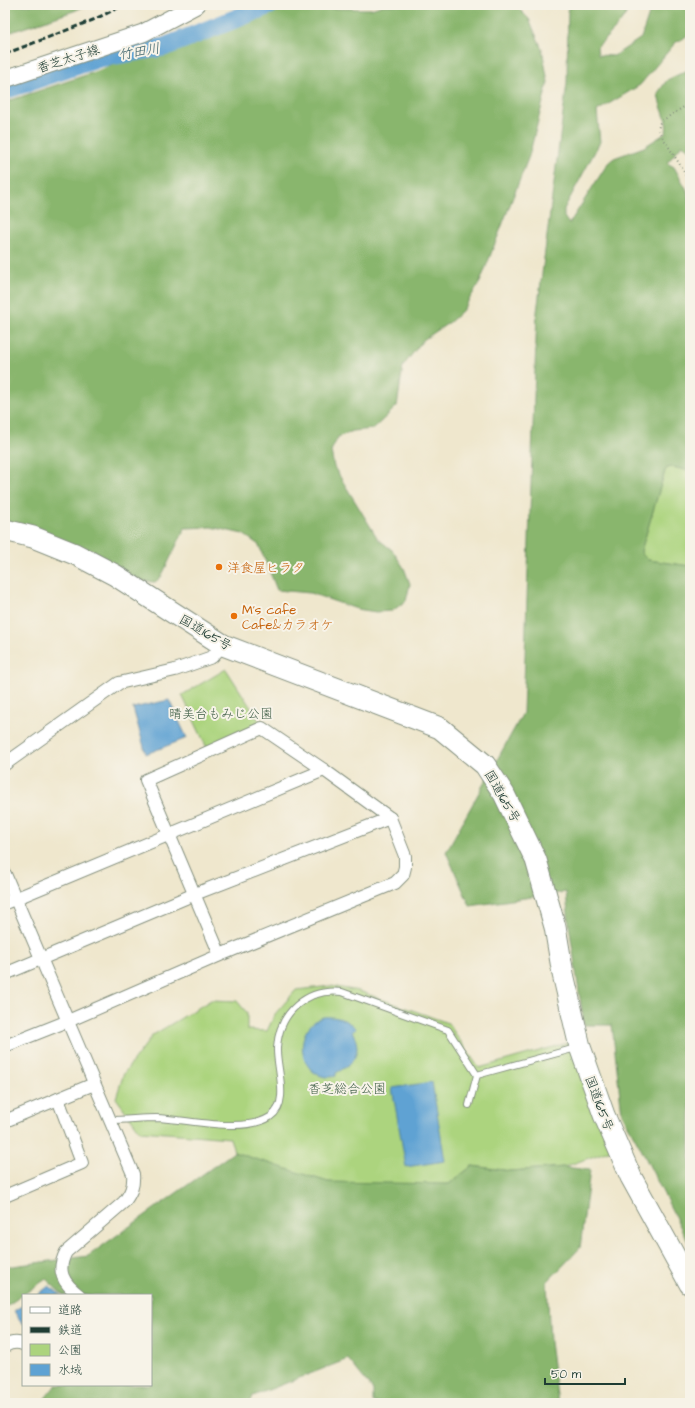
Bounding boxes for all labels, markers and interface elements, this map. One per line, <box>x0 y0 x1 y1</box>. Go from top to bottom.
water label: 竹田川 <box>117 38 162 65</box>
street label: 香芝太子線 <box>35 40 103 78</box>
place label: 洋食屋ヒラタ <box>227 559 305 577</box>
marker: 洋食屋ヒラタ <box>214 562 224 572</box>
place label: M's cafe Cafe&カラオケ <box>242 601 333 634</box>
street label: 国道165号 <box>176 611 235 655</box>
marker: M's cafe Cafe&カラオケ <box>229 611 239 621</box>
park label: 晴美台もみじ公園 <box>169 705 273 723</box>
street label: 国道165号 <box>480 767 524 826</box>
street label: 国道165号 <box>580 1073 618 1134</box>
park label: 香芝総合公園 <box>308 1080 386 1098</box>
legend <box>22 1294 152 1386</box>
text: 道路 <box>58 1302 82 1319</box>
text: 鉄道 <box>58 1322 82 1339</box>
text: 公園 <box>58 1342 82 1359</box>
scale bar <box>545 1360 625 1386</box>
text: 水域 <box>58 1362 82 1379</box>
text: 50 m <box>551 1366 582 1383</box>

